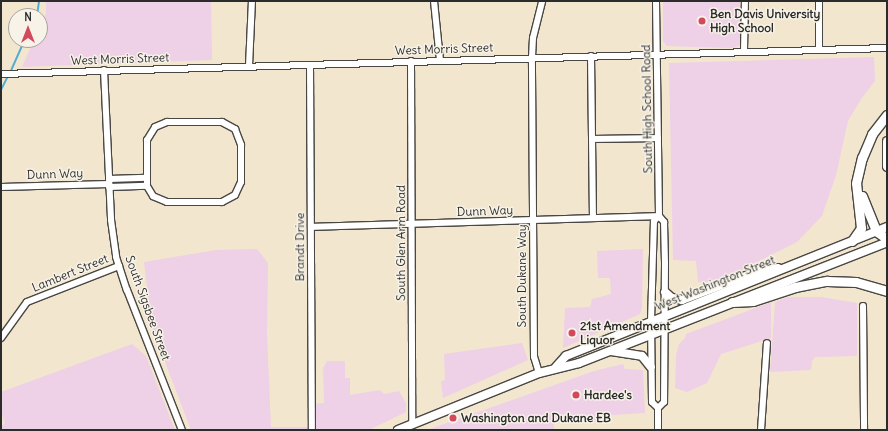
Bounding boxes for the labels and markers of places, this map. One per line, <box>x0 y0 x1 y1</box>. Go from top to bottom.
place label: Ben Davis University High School <box>710 7 820 35</box>
marker: Ben Davis University High School <box>697 16 707 26</box>
place label: 21st Amendment Liquor <box>580 319 670 347</box>
marker: 21st Amendment Liquor <box>567 328 577 338</box>
place label: Hardee's <box>584 388 632 402</box>
marker: Hardee's <box>571 390 581 400</box>
place label: Washington and Dukane EB <box>461 411 611 425</box>
marker: Washington and Dukane EB <box>448 413 458 423</box>

